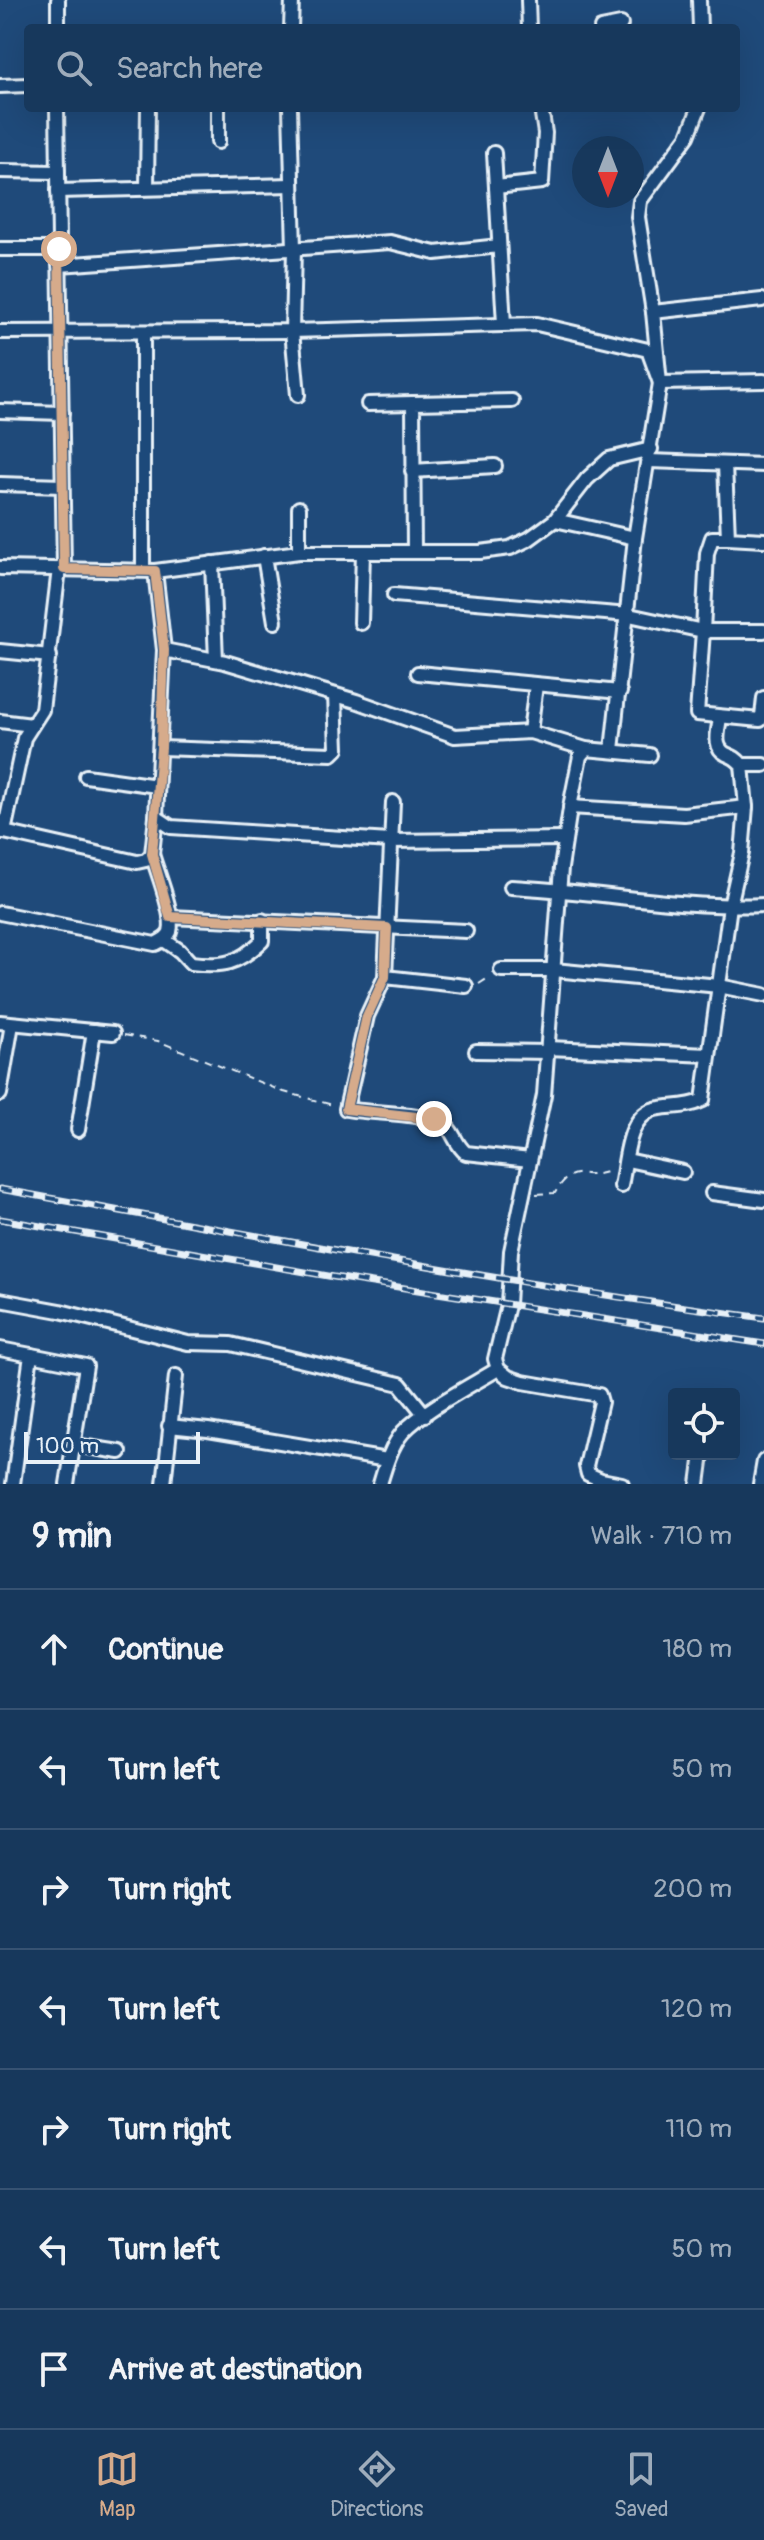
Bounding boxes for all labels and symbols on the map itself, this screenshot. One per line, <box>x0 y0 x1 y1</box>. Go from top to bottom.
north arrow <box>572 136 644 208</box>
route start <box>41 231 77 267</box>
route end <box>416 1101 452 1137</box>
scale bar <box>24 1428 200 1464</box>

